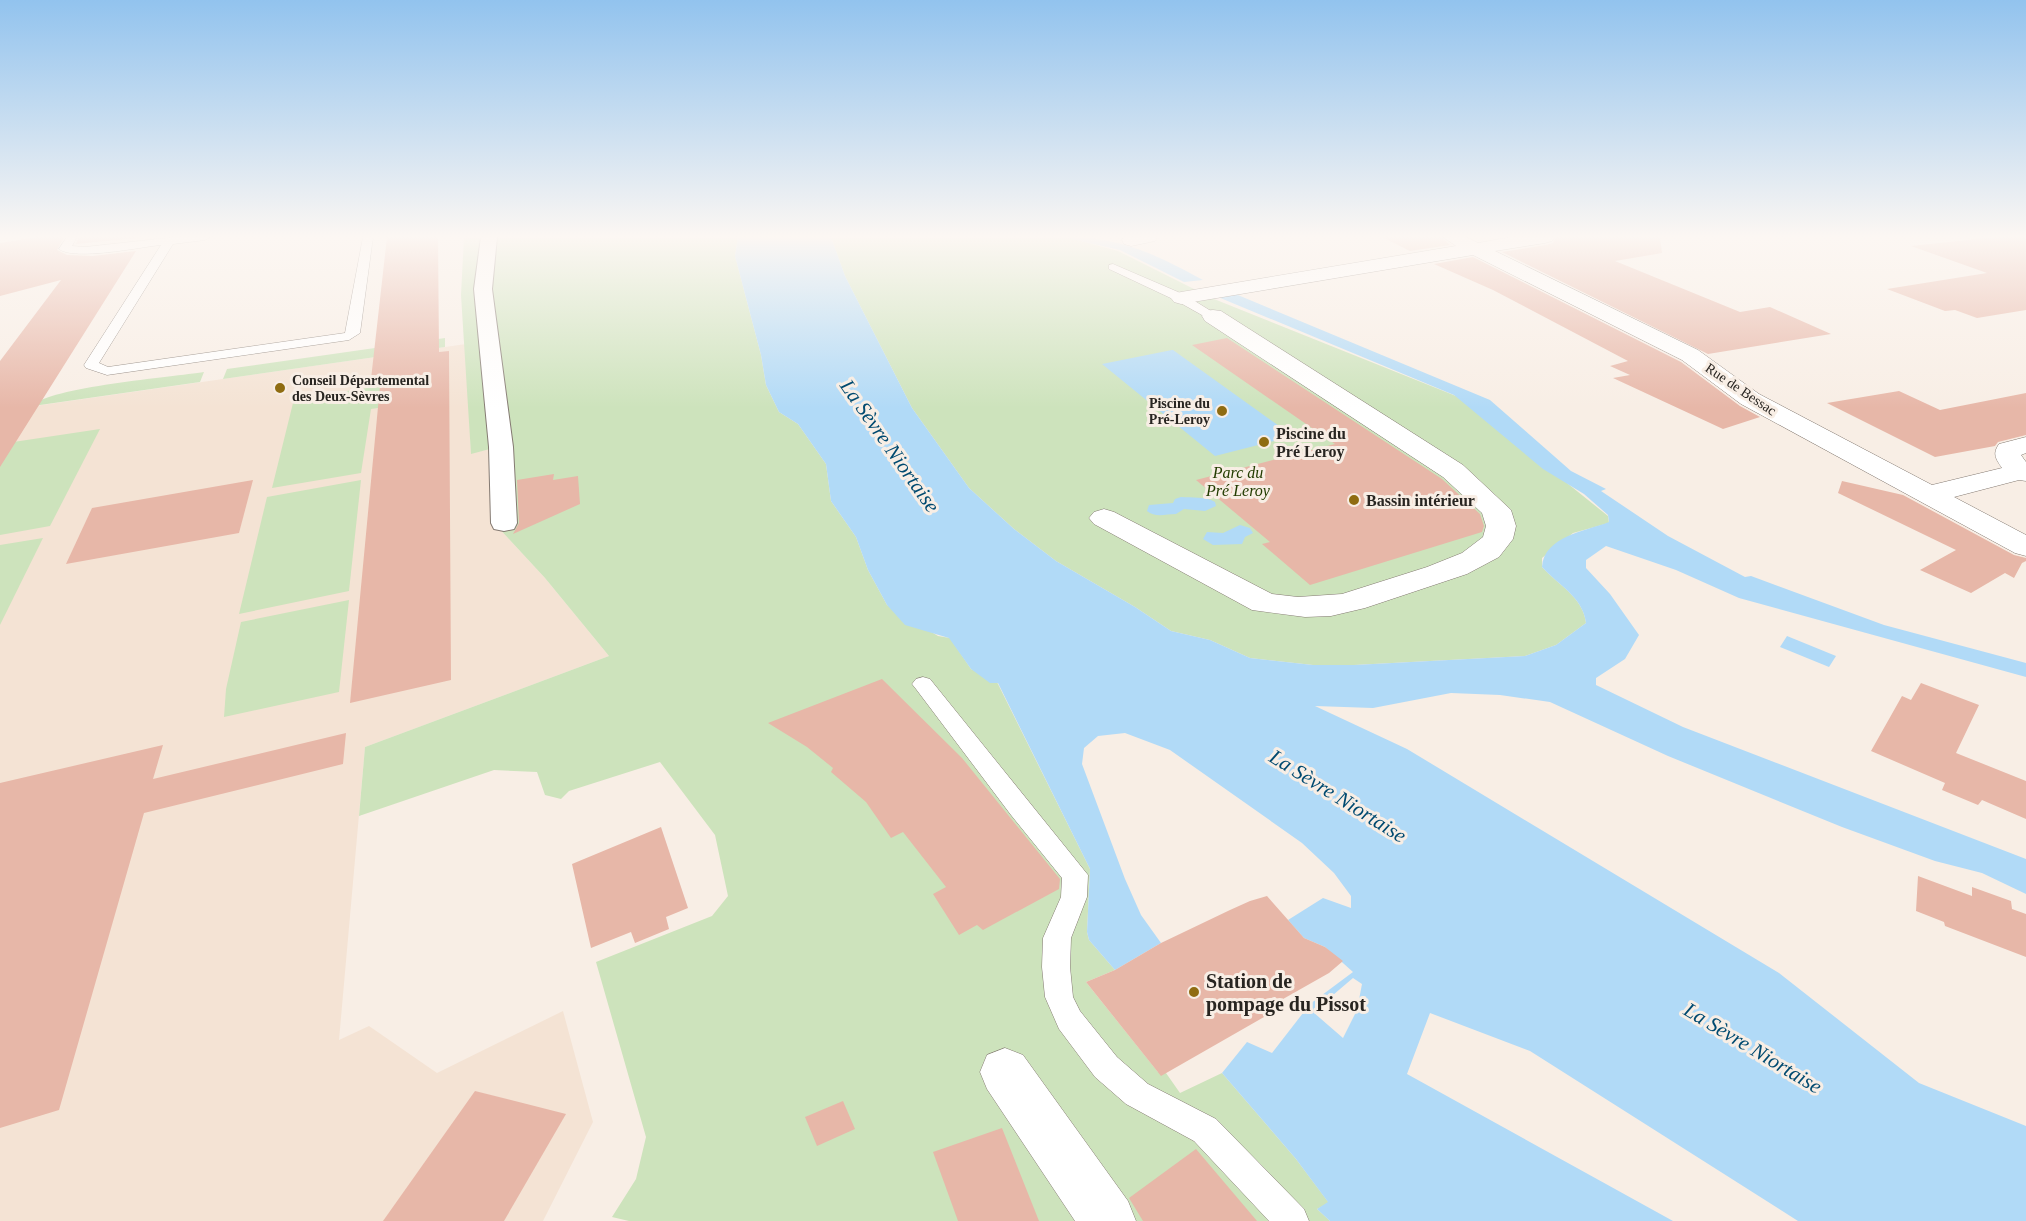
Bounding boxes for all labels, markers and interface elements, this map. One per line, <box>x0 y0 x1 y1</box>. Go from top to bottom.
street label: Rue de Bessac <box>1703 360 1779 418</box>
place label: Conseil Départemental des Deux-Sèvres <box>292 373 429 404</box>
water label: La Sèvre Niortaise <box>835 374 945 517</box>
marker: Conseil Départemental des Deux-Sèvres <box>273 381 287 395</box>
place label: Piscine du Pré-Leroy <box>1149 396 1210 427</box>
marker: Piscine du Pré-Leroy <box>1215 404 1229 418</box>
place label: Piscine du Pré Leroy <box>1276 425 1346 461</box>
marker: Piscine du Pré Leroy <box>1257 435 1271 449</box>
park label: Parc du Pré Leroy <box>1205 464 1271 500</box>
place label: Bassin intérieur <box>1366 492 1475 509</box>
marker: Bassin intérieur <box>1347 493 1361 507</box>
water label: La Sèvre Niortaise <box>1264 744 1411 848</box>
place label: Station de pompage du Pissot <box>1206 970 1366 1016</box>
marker: Station de pompage du Pissot <box>1187 985 1201 999</box>
water label: La Sèvre Niortaise <box>1679 997 1826 1099</box>

